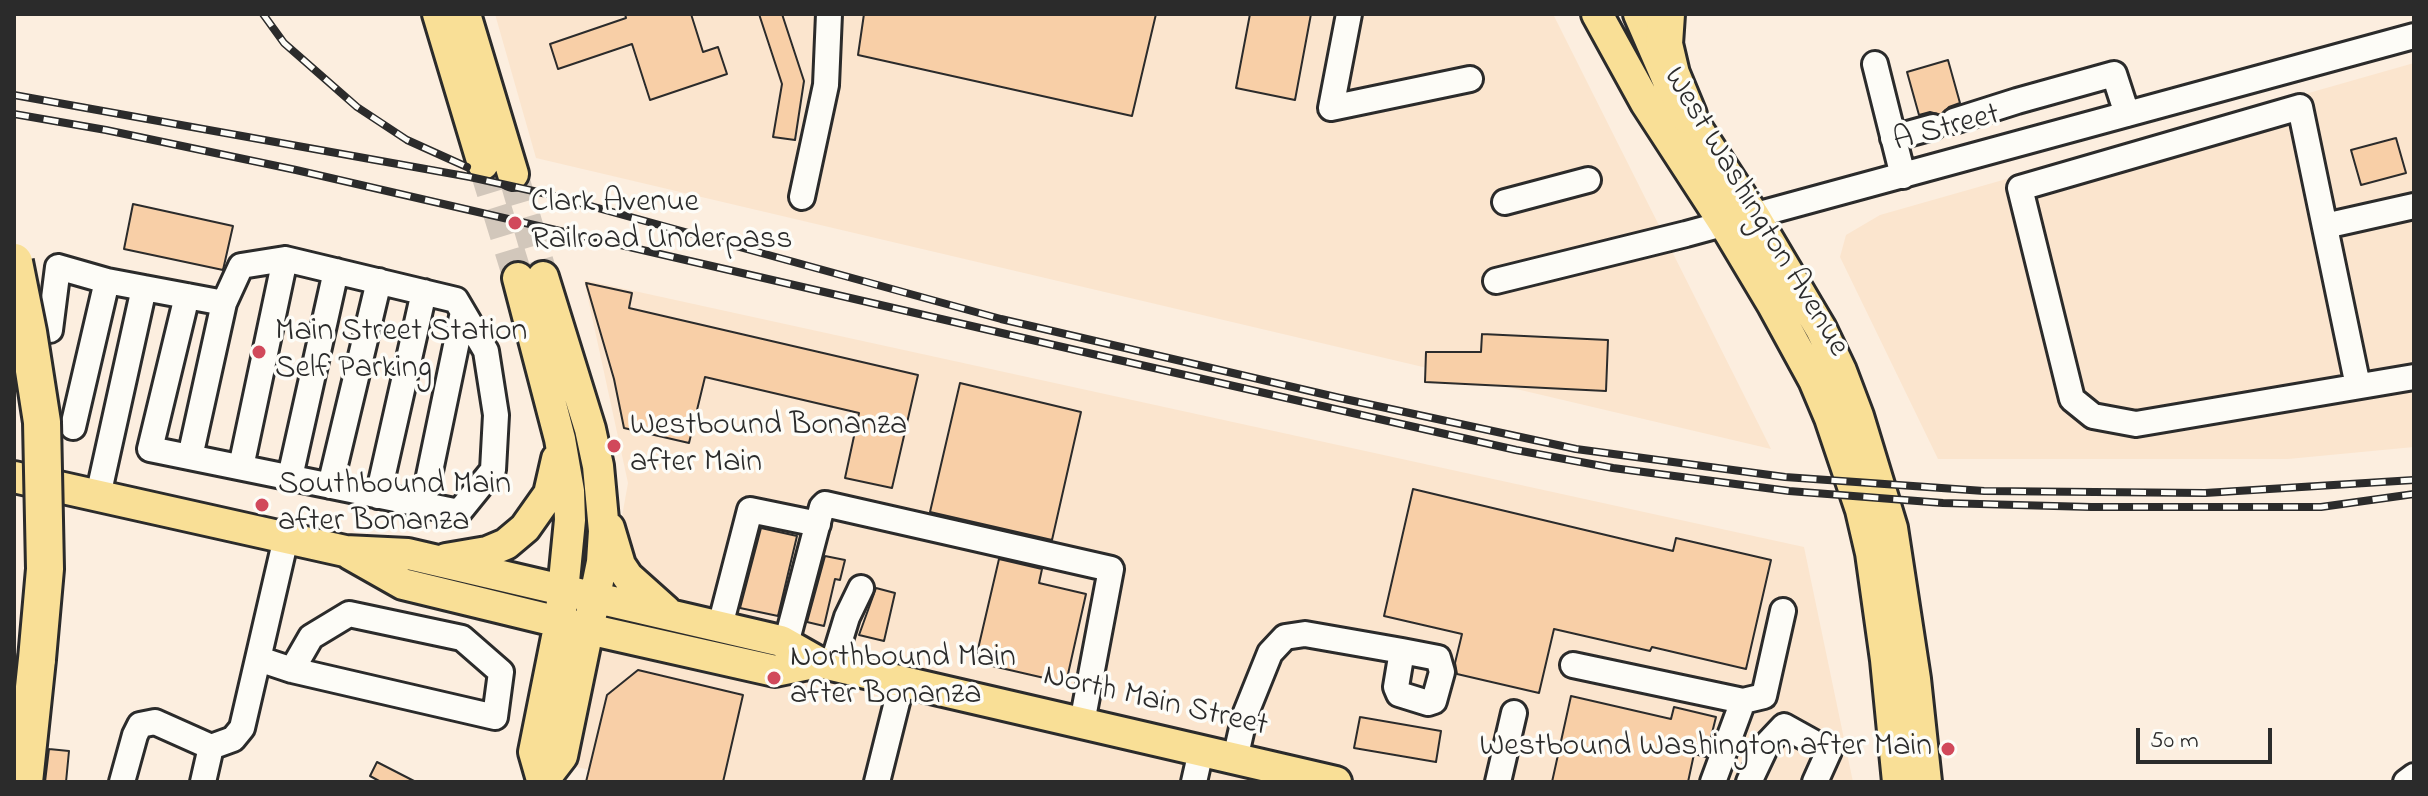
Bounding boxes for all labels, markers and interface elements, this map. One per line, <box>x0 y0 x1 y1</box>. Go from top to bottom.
street label: West Washington Avenue <box>1652 61 1856 365</box>
street label: A Street <box>1890 97 2004 163</box>
place label: Clark Avenue Railroad Underpass <box>531 186 792 261</box>
marker: Clark Avenue Railroad Underpass <box>506 214 524 232</box>
place label: Main Street Station Self Parking <box>275 315 527 390</box>
marker: Main Street Station Self Parking <box>250 343 268 361</box>
place label: Westbound Bonanza after Main <box>630 409 907 484</box>
marker: Westbound Bonanza after Main <box>605 437 623 455</box>
place label: Southbound Main after Bonanza <box>278 468 511 543</box>
marker: Southbound Main after Bonanza <box>253 496 271 514</box>
place label: Northbound Main after Bonanza <box>790 641 1016 716</box>
street label: North Main Street <box>1039 659 1271 747</box>
marker: Northbound Main after Bonanza <box>765 669 783 687</box>
scale bar <box>2140 712 2276 762</box>
text: 50 m <box>2150 724 2199 759</box>
place label: Westbound Washington after Main <box>1480 730 1932 768</box>
marker: Westbound Washington after Main <box>1939 740 1957 758</box>

